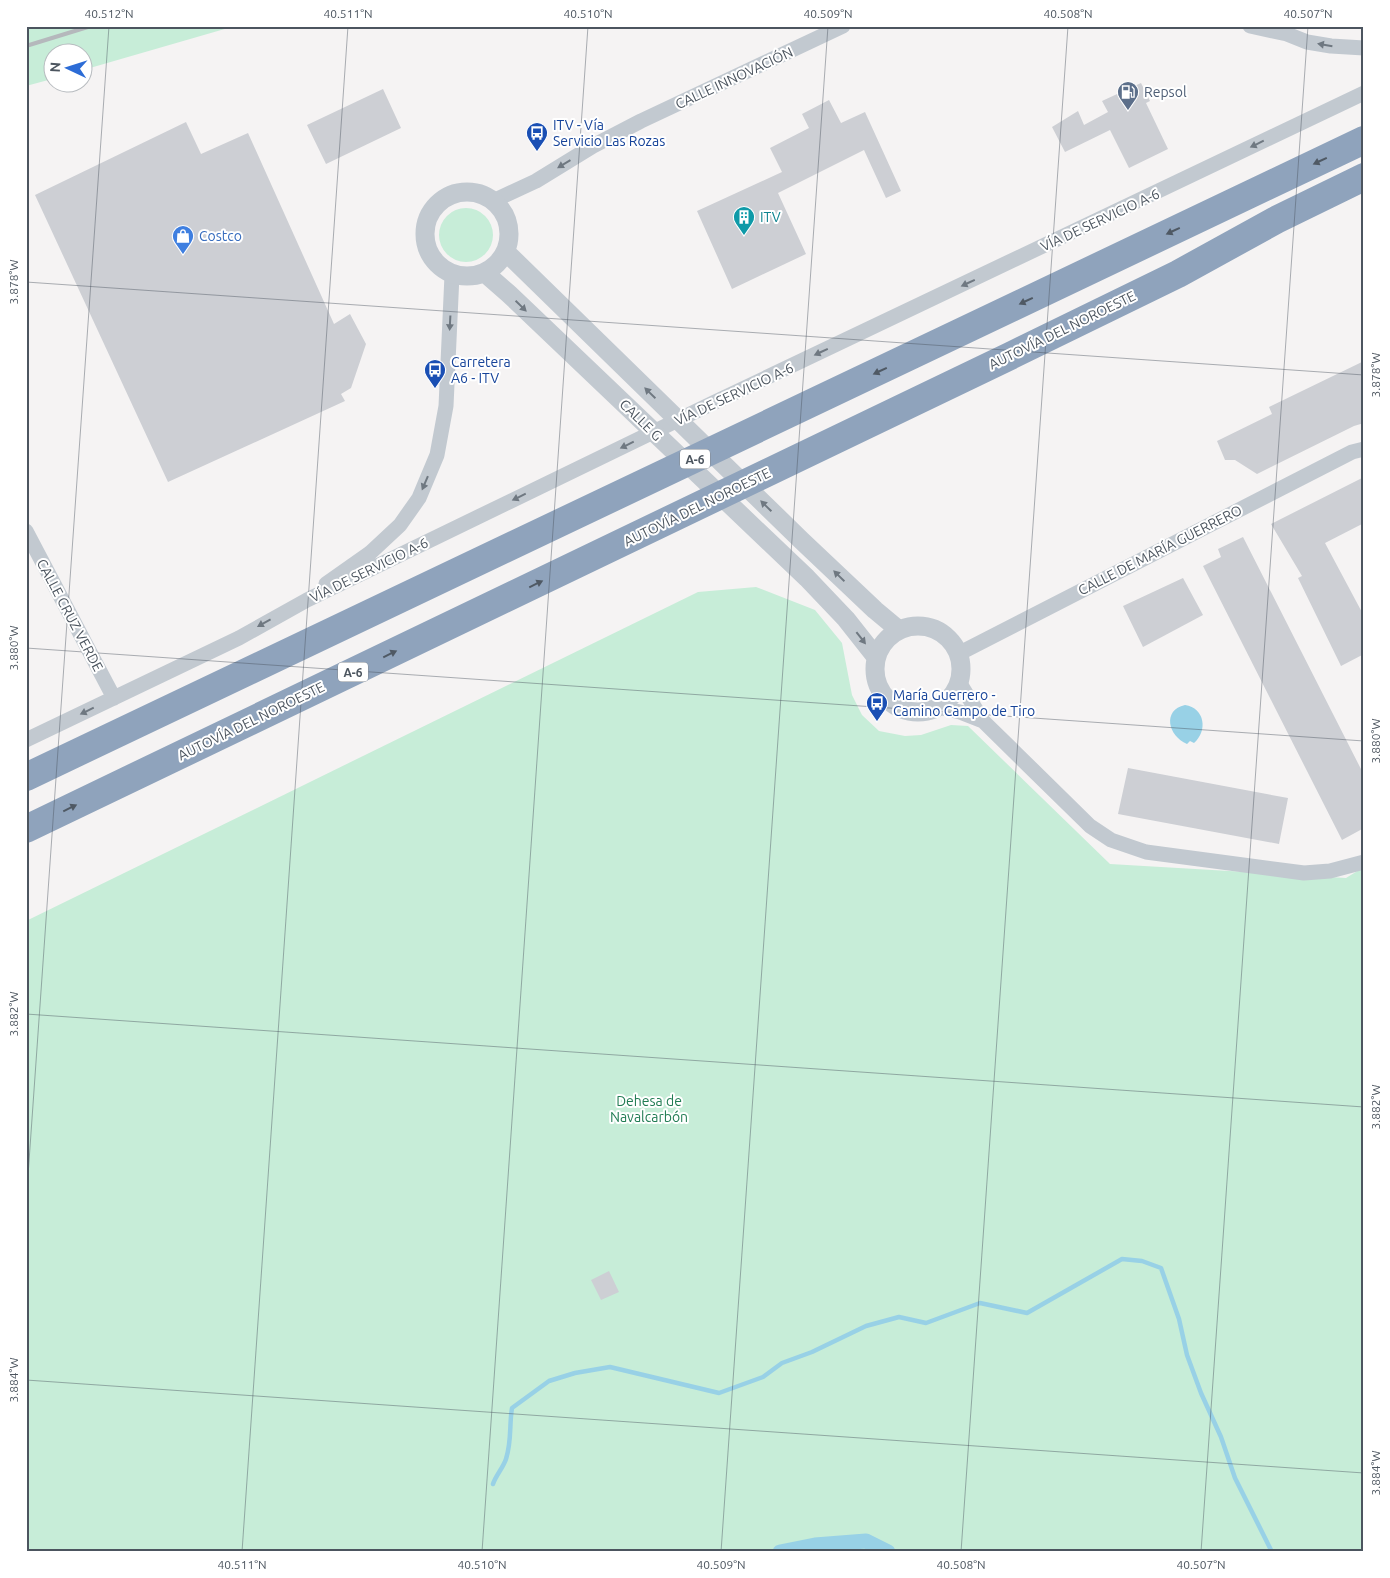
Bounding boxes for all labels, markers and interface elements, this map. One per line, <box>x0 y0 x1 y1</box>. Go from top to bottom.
text: 40.512°N <box>84 7 134 20</box>
text: 40.511°N <box>323 7 373 20</box>
text: 40.510°N <box>563 7 613 20</box>
text: 40.509°N <box>803 7 853 20</box>
text: 40.508°N <box>1043 7 1093 20</box>
text: 40.507°N <box>1283 7 1333 20</box>
one-way arrow <box>1316 40 1332 48</box>
north arrow <box>42 42 92 92</box>
street label: CALLE INNOVACIÓN <box>672 43 795 112</box>
text: N <box>47 61 63 73</box>
fuel station icon: Repsol <box>1116 80 1140 111</box>
place label: Repsol <box>1144 84 1187 100</box>
place label: ITV - Vía Servicio Las Rozas <box>553 117 665 149</box>
bus stop icon: ITV - Vía Servicio Las Rozas <box>525 121 549 152</box>
one-way arrow <box>1249 140 1264 148</box>
one-way arrow <box>1313 157 1327 165</box>
one-way arrow <box>557 159 570 168</box>
street label: VÍA DE SERVICIO A-6 <box>1038 184 1162 255</box>
building icon: ITV <box>732 205 756 236</box>
place label: ITV <box>760 209 781 225</box>
shop icon: Costco <box>171 224 195 255</box>
one-way arrow <box>1166 227 1180 235</box>
place label: Costco <box>199 228 242 244</box>
text: 3.878°W <box>7 260 20 305</box>
one-way arrow <box>961 279 975 287</box>
street label: AUTOVÍA DEL NOROESTE <box>986 287 1138 372</box>
one-way arrow <box>1019 297 1033 305</box>
one-way arrow <box>515 300 527 312</box>
one-way arrow <box>446 316 454 332</box>
one-way arrow <box>814 348 828 356</box>
text: 3.878°W <box>1369 353 1382 398</box>
place label: Carretera A6 - ITV <box>451 354 511 386</box>
bus stop icon: Carretera A6 - ITV <box>423 358 447 389</box>
street label: VÍA DE SERVICIO A-6 <box>672 358 796 429</box>
one-way arrow <box>872 367 887 375</box>
one-way arrow <box>644 387 656 399</box>
street label: CALLE G <box>617 396 665 444</box>
one-way arrow <box>620 441 634 449</box>
road number: A-6 <box>680 449 710 468</box>
street label: AUTOVÍA DEL NOROESTE <box>621 464 773 549</box>
one-way arrow <box>421 476 429 490</box>
one-way arrow <box>512 493 526 501</box>
one-way arrow <box>761 500 773 512</box>
street label: CALLE DE MARÍA GUERRERO <box>1075 501 1245 598</box>
street label: VÍA DE SERVICIO A-6 <box>307 534 431 606</box>
street label: CALLE CRUZ VERDE <box>34 556 106 674</box>
one-way arrow <box>834 570 846 582</box>
one-way arrow <box>529 580 544 588</box>
one-way arrow <box>258 619 271 628</box>
text: 3.880°W <box>7 626 20 671</box>
one-way arrow <box>856 632 867 645</box>
one-way arrow <box>383 650 397 658</box>
road number: A-6 <box>338 662 368 682</box>
street label: AUTOVÍA DEL NOROESTE <box>175 678 327 763</box>
place label: María Guerrero - Camino Campo de Tiro <box>893 687 1035 719</box>
bus stop icon: María Guerrero - Camino Campo de Tiro <box>865 691 889 722</box>
one-way arrow <box>80 707 94 715</box>
text: 3.880°W <box>1369 719 1382 764</box>
one-way arrow <box>63 804 77 812</box>
text: 3.882°W <box>7 992 20 1037</box>
text: 3.882°W <box>1369 1085 1382 1130</box>
park label: Dehesa de Navalcarbón <box>610 1093 688 1125</box>
text: 3.884°W <box>7 1358 20 1403</box>
text: 3.884°W <box>1369 1451 1382 1496</box>
text: 40.511°N <box>217 1558 267 1571</box>
text: 40.510°N <box>457 1558 507 1571</box>
text: 40.509°N <box>696 1558 746 1571</box>
text: 40.508°N <box>936 1558 986 1571</box>
text: 40.507°N <box>1176 1558 1226 1571</box>

